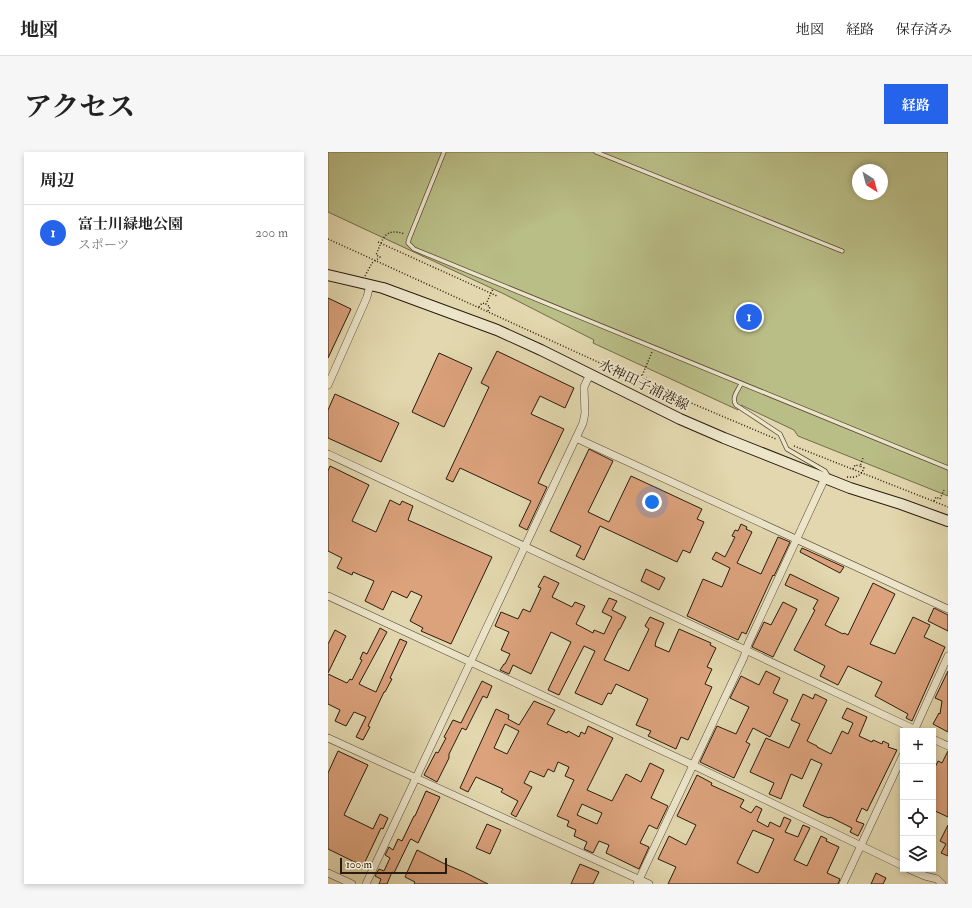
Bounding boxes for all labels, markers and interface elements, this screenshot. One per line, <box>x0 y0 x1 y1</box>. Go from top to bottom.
text: 地図 <box>20 18 58 42</box>
text: 地図 <box>796 21 824 38</box>
text: 経路 <box>846 21 874 38</box>
text: 保存済み <box>896 21 952 38</box>
button: 経路 <box>884 84 948 124</box>
text: アクセス <box>24 90 135 125</box>
north arrow <box>852 164 888 200</box>
text: 周辺 <box>40 170 74 191</box>
text: 富士川緑地公園 <box>78 215 183 234</box>
text: 1 <box>51 225 55 241</box>
text: 200 m <box>255 225 288 241</box>
text: スポーツ <box>78 237 129 253</box>
pin: 1 <box>736 302 762 332</box>
street label: 水神田子浦港線 <box>596 356 692 414</box>
your location <box>642 492 662 512</box>
map controls <box>900 728 936 872</box>
button: + <box>900 728 936 764</box>
button: − <box>900 764 936 800</box>
button: locate <box>900 800 936 836</box>
button: layers <box>900 836 936 872</box>
scale bar <box>340 856 447 875</box>
text: 100 m <box>346 858 372 871</box>

